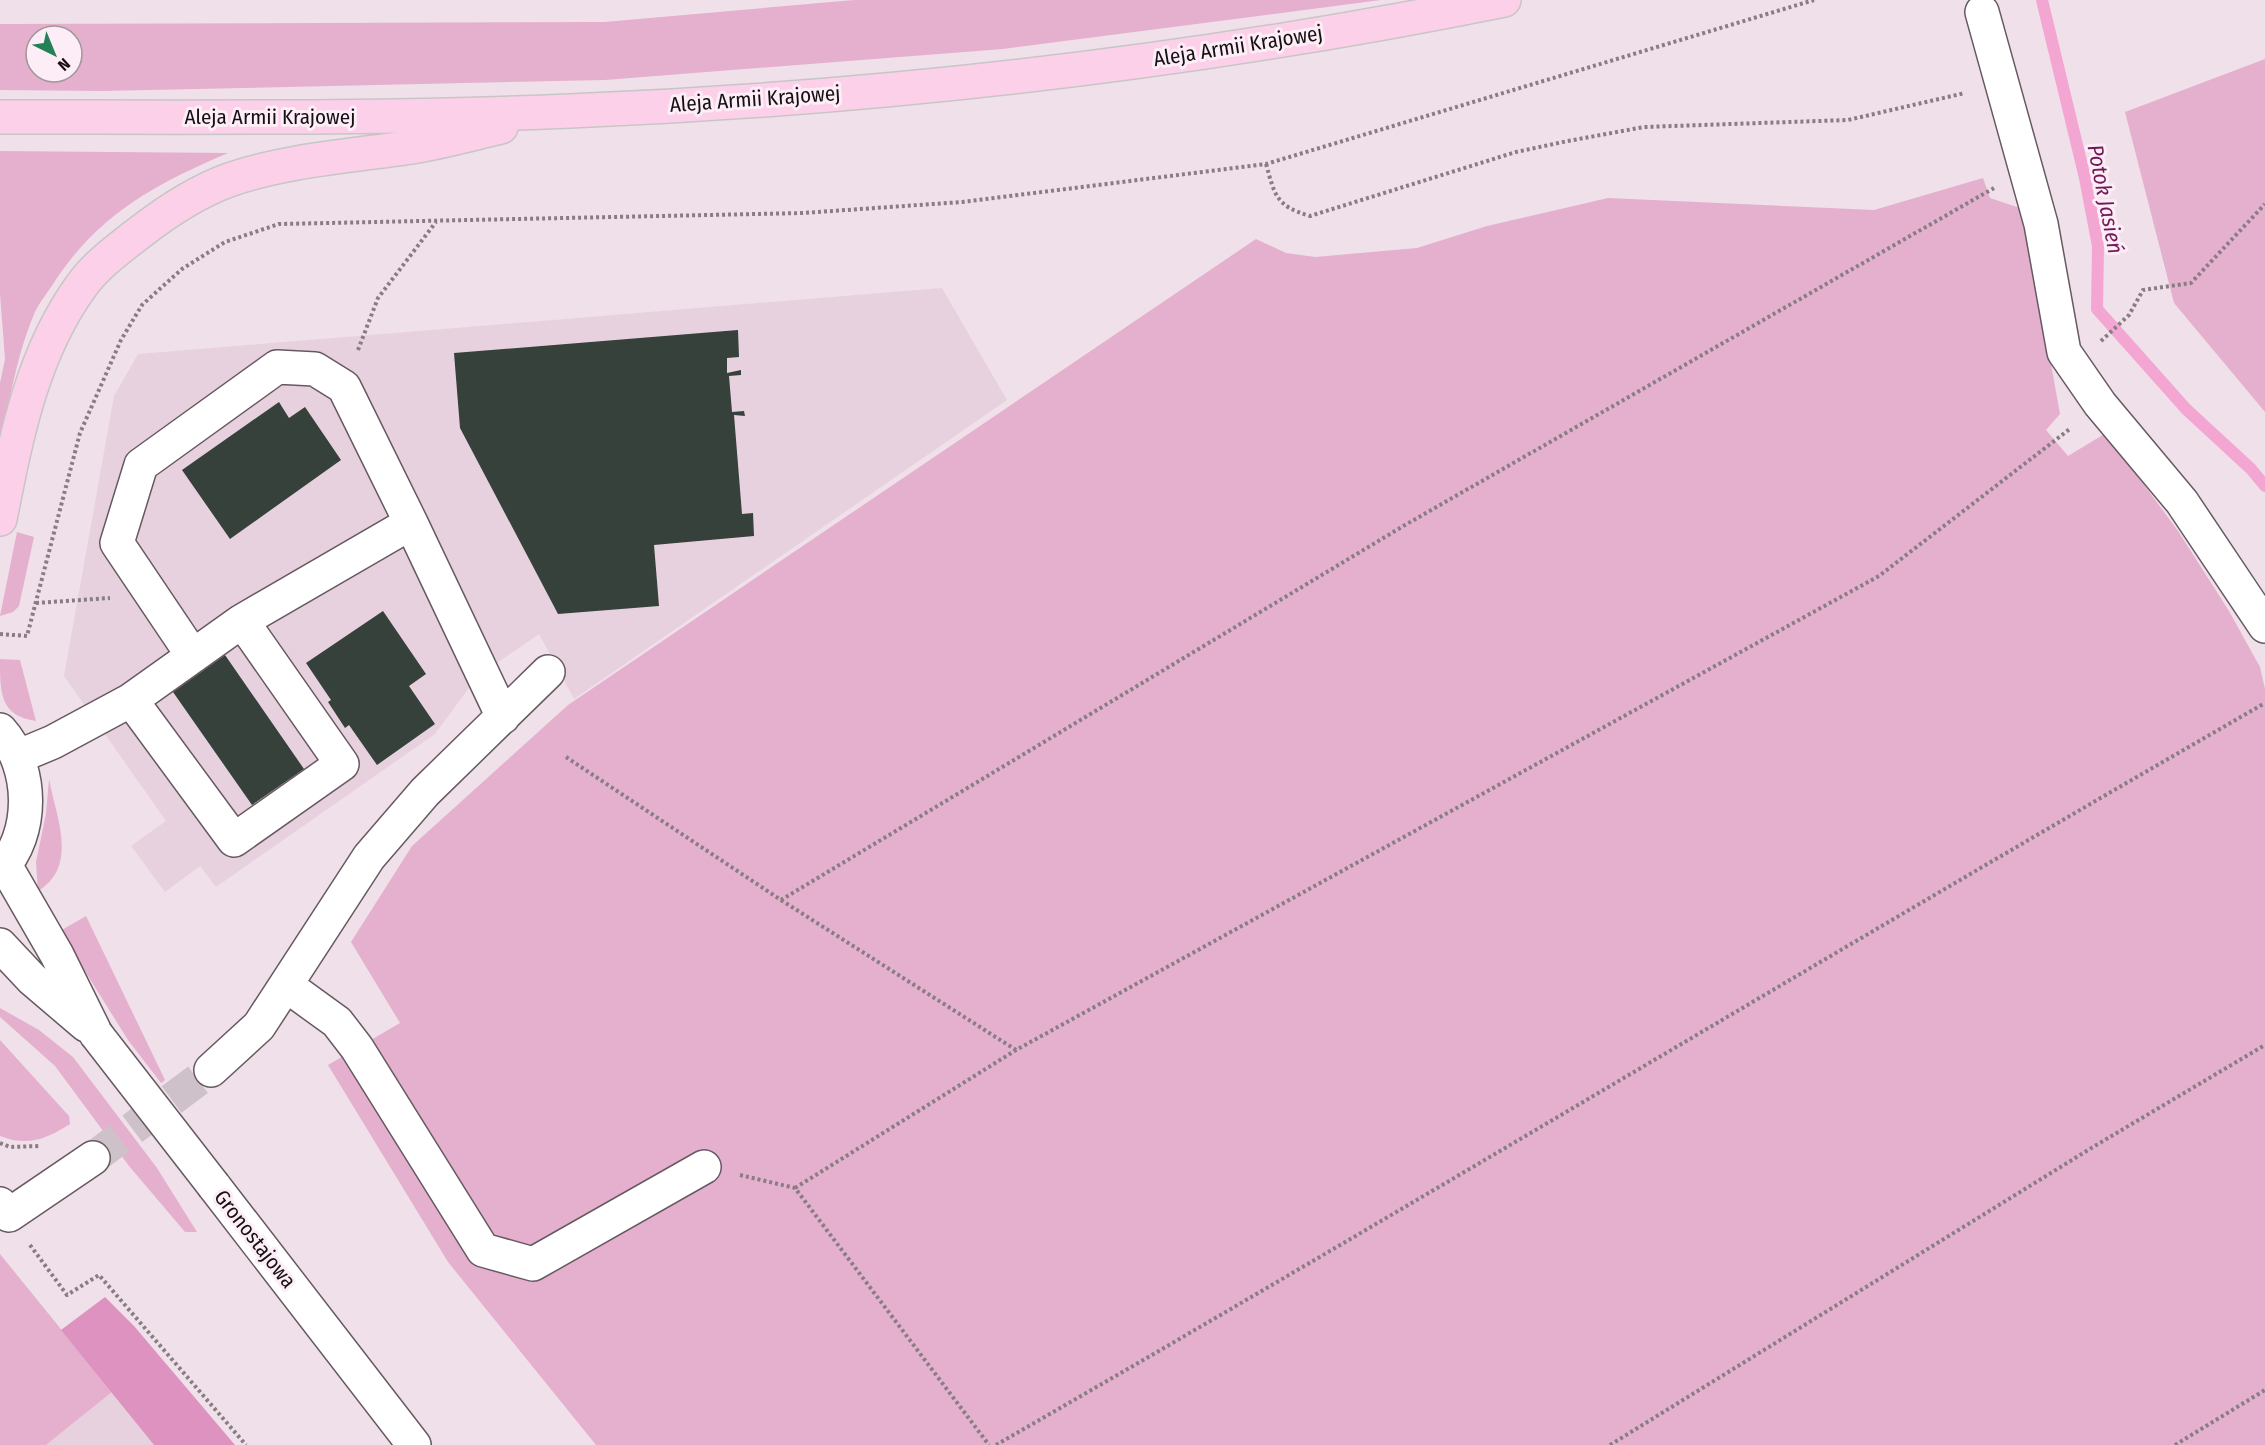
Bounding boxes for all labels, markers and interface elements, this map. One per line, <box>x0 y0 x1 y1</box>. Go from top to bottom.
street label: Aleja Armii Krajowej <box>1151 20 1325 72</box>
north arrow <box>24 24 84 84</box>
text: N <box>54 54 74 75</box>
street label: Aleja Armii Krajowej <box>669 80 841 118</box>
street label: Aleja Armii Krajowej <box>184 104 356 130</box>
water label: Potok Jasień <box>2082 142 2129 256</box>
street label: Gronostajowa <box>208 1185 302 1293</box>

